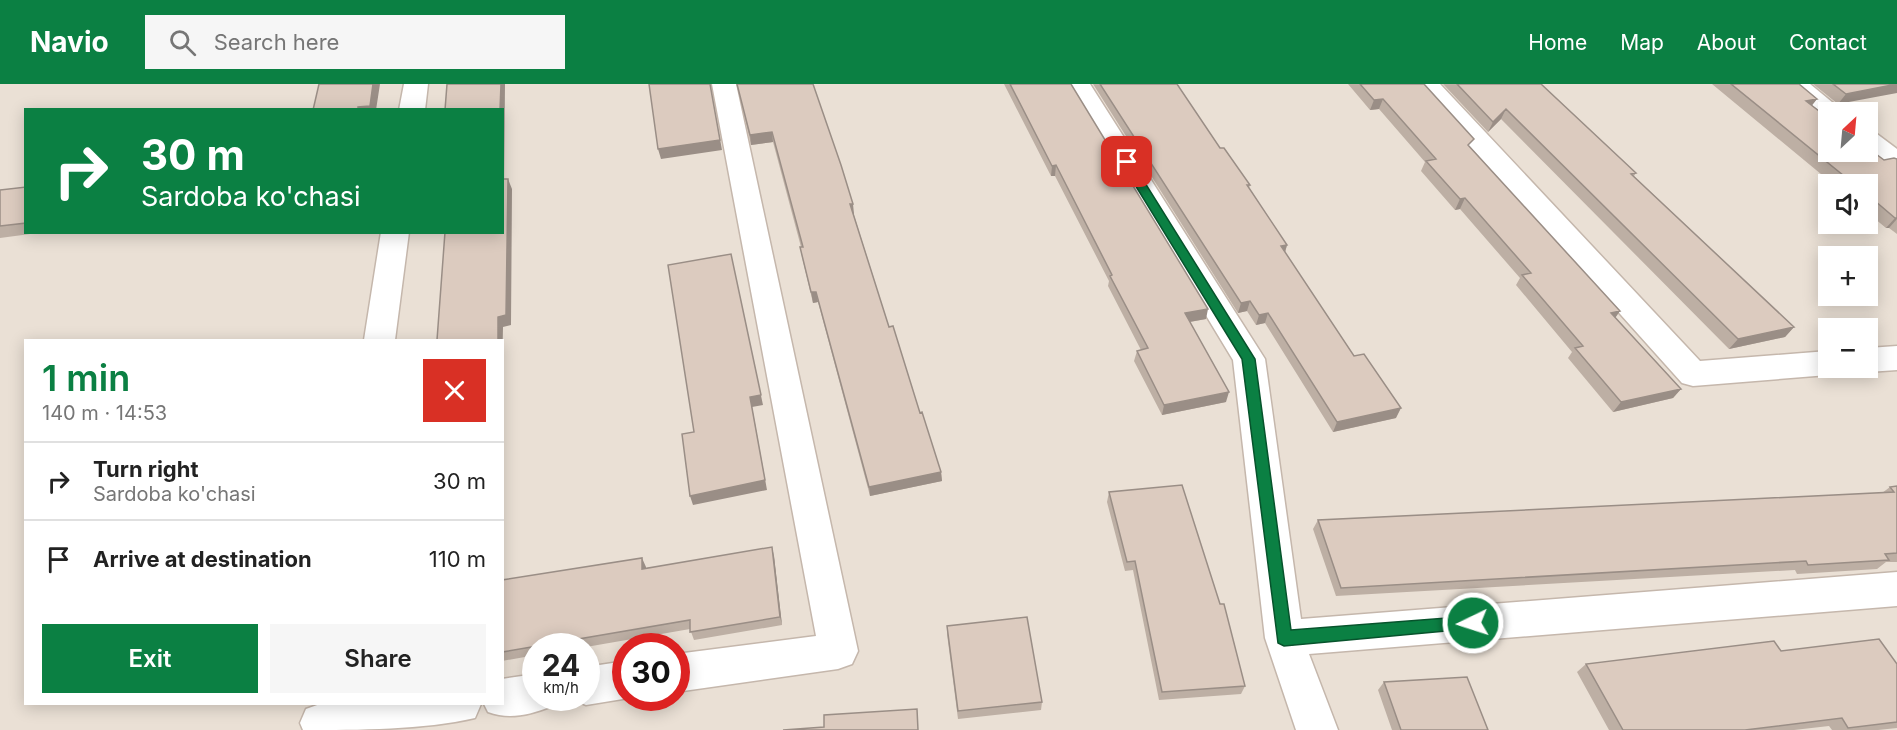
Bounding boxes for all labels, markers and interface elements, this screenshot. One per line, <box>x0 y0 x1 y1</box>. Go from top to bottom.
search box <box>145 15 565 69</box>
text: Navio <box>30 25 109 59</box>
icon: search <box>166 26 199 59</box>
text: Search here <box>214 29 339 55</box>
text: Home <box>1528 30 1587 55</box>
text: Map <box>1620 30 1664 55</box>
text: About <box>1697 30 1756 55</box>
text: Contact <box>1789 30 1867 55</box>
north arrow <box>1818 102 1878 162</box>
map controls <box>1818 102 1878 378</box>
text: 30 m <box>141 129 245 180</box>
icon: right <box>42 132 120 210</box>
pin <box>1101 136 1152 187</box>
icon: arrive <box>1110 145 1143 178</box>
button: sound <box>1818 174 1878 234</box>
text: Sardoba ko'chasi <box>141 180 361 213</box>
button: + <box>1818 246 1878 306</box>
button: − <box>1818 318 1878 378</box>
text: 1 min <box>42 356 130 400</box>
button: close <box>423 359 486 422</box>
text: 140 m · 14:53 <box>42 401 167 425</box>
text: Turn right <box>93 456 199 482</box>
icon: right <box>42 465 75 498</box>
text: 30 m <box>433 468 486 494</box>
text: Sardoba ko'chasi <box>93 482 256 506</box>
icon: arrive <box>42 543 75 576</box>
text: Arrive at destination <box>93 546 312 572</box>
text: 110 m <box>429 546 486 572</box>
position arrow <box>1441 591 1505 655</box>
button: Exit <box>42 624 258 693</box>
button: Share <box>270 624 486 693</box>
speed limit sign: 30 <box>612 633 690 711</box>
text: 24 <box>542 647 580 683</box>
text: km/h <box>543 678 579 697</box>

